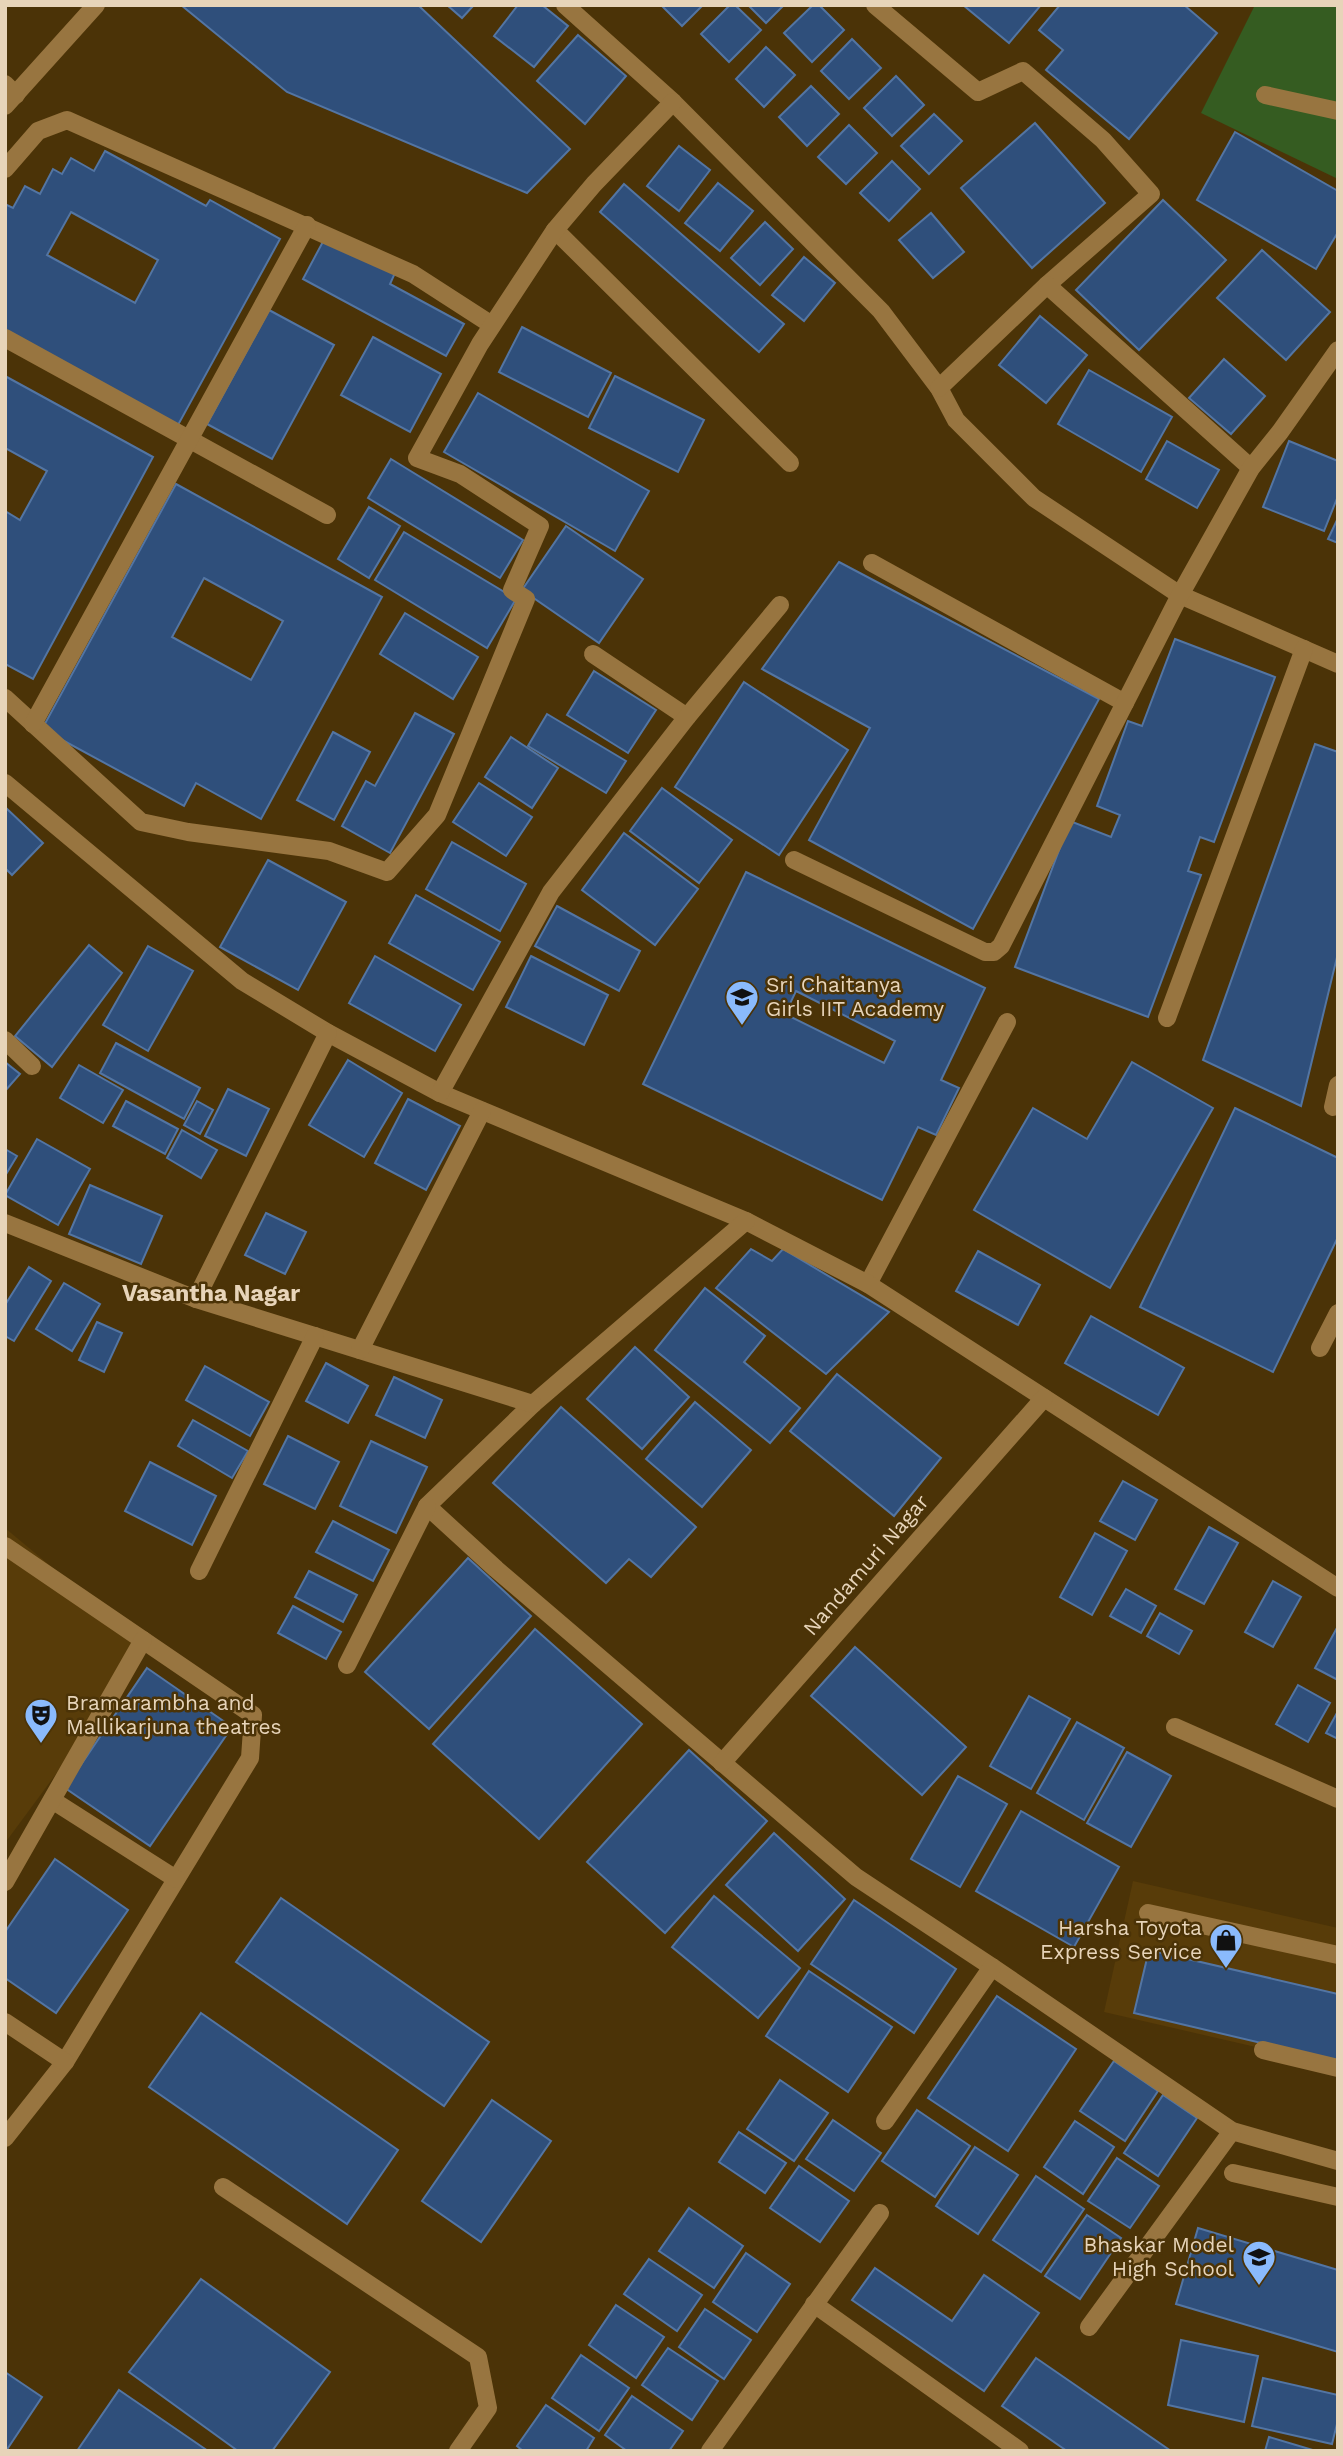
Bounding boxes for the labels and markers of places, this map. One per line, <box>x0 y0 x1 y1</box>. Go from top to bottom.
place label: Sri Chaitanya Girls IIT Academy <box>766 972 944 1021</box>
school or university icon: Sri Chaitanya Girls IIT Academy <box>723 978 761 1027</box>
place label: Bramarambha and Mallikarjuna theatres <box>66 1690 282 1739</box>
theatre icon: Bramarambha and Mallikarjuna theatres <box>22 1696 60 1745</box>
place label: Harsha Toyota Express Service <box>1040 1915 1202 1964</box>
shop icon: Harsha Toyota Express Service <box>1207 1921 1245 1970</box>
place label: Bhaskar Model High School <box>1083 2232 1235 2281</box>
school or university icon: Bhaskar Model High School <box>1240 2238 1278 2287</box>

